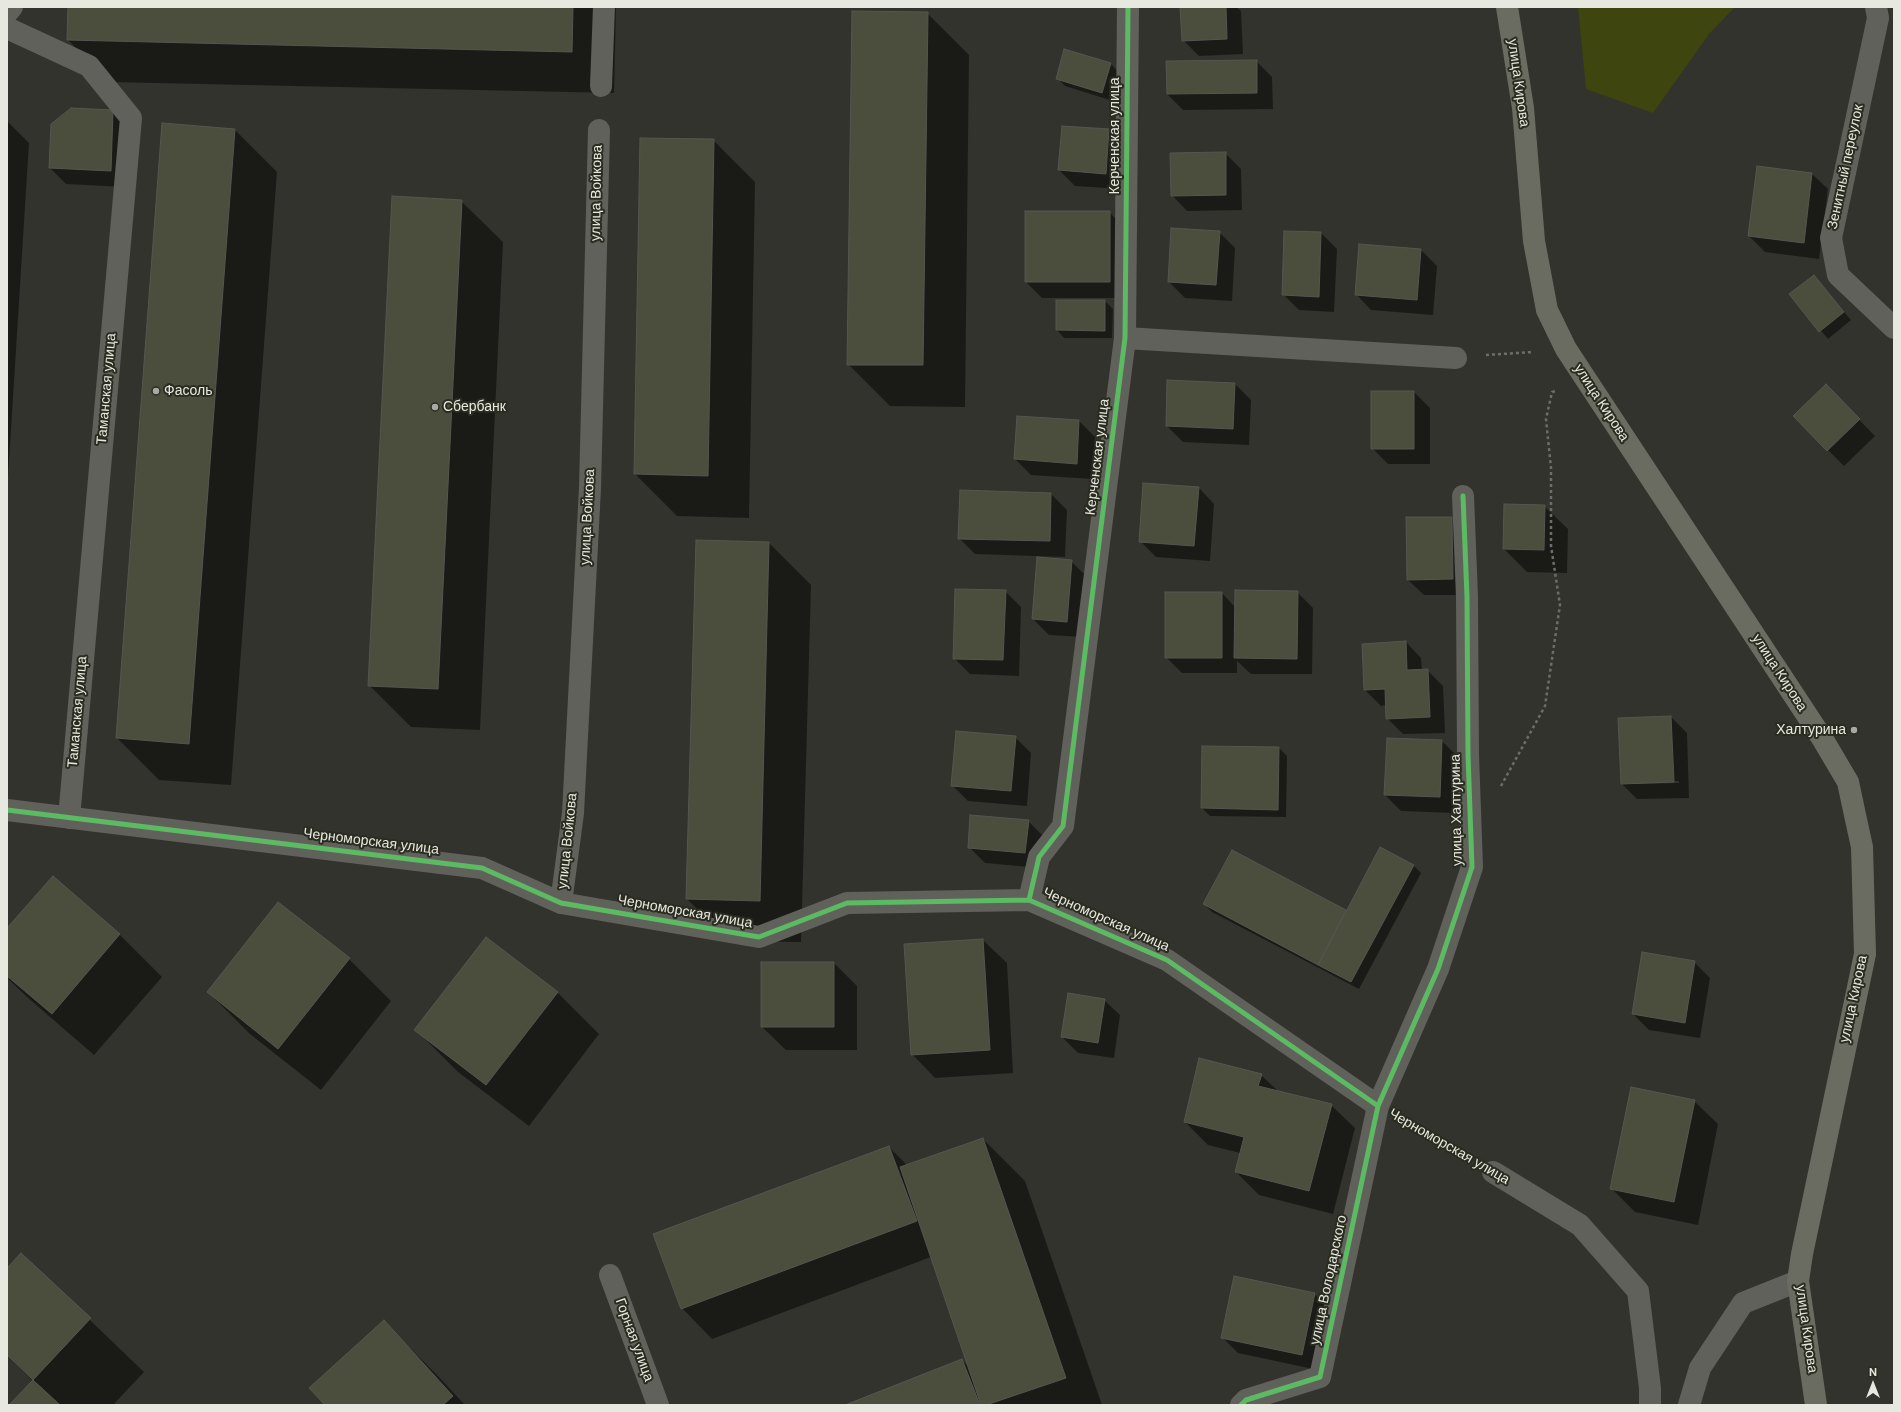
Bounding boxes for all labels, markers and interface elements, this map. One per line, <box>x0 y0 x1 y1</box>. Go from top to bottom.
street label: улица Кирова <box>1504 38 1532 128</box>
street label: Керченская улица <box>1107 77 1123 195</box>
street label: Зенитный переулок <box>1825 103 1867 231</box>
street label: улица Войкова <box>588 145 606 241</box>
street label: Таманская улица <box>94 333 120 445</box>
street label: улица Кирова <box>1570 361 1632 445</box>
place label: Фасоль <box>164 383 213 399</box>
marker: Фасоль <box>151 386 161 396</box>
street label: Керченская улица <box>1083 398 1113 516</box>
place label: Сбербанк <box>443 399 506 415</box>
marker: Сбербанк <box>430 402 440 412</box>
street label: улица Войкова <box>577 468 599 566</box>
street label: улица Кирова <box>1748 631 1810 715</box>
street label: Таманская улица <box>65 656 91 768</box>
place label: Халтурина <box>1776 722 1846 738</box>
marker: Халтурина <box>1849 725 1859 735</box>
street label: улица Халтурина <box>1448 754 1466 866</box>
street label: улица Войкова <box>555 792 581 890</box>
street label: Черноморская улица <box>302 825 440 859</box>
street label: Черноморская улица <box>1040 885 1172 955</box>
street label: Черноморская улица <box>616 892 754 932</box>
street label: улица Кирова <box>1837 954 1871 1044</box>
street label: Черноморская улица <box>1386 1106 1512 1188</box>
street label: улица Володарского <box>1307 1214 1351 1346</box>
street label: улица Кирова <box>1792 1284 1820 1374</box>
street label: Горная улица <box>611 1296 657 1384</box>
north arrow <box>1853 1364 1893 1404</box>
text: N <box>1869 1365 1877 1379</box>

